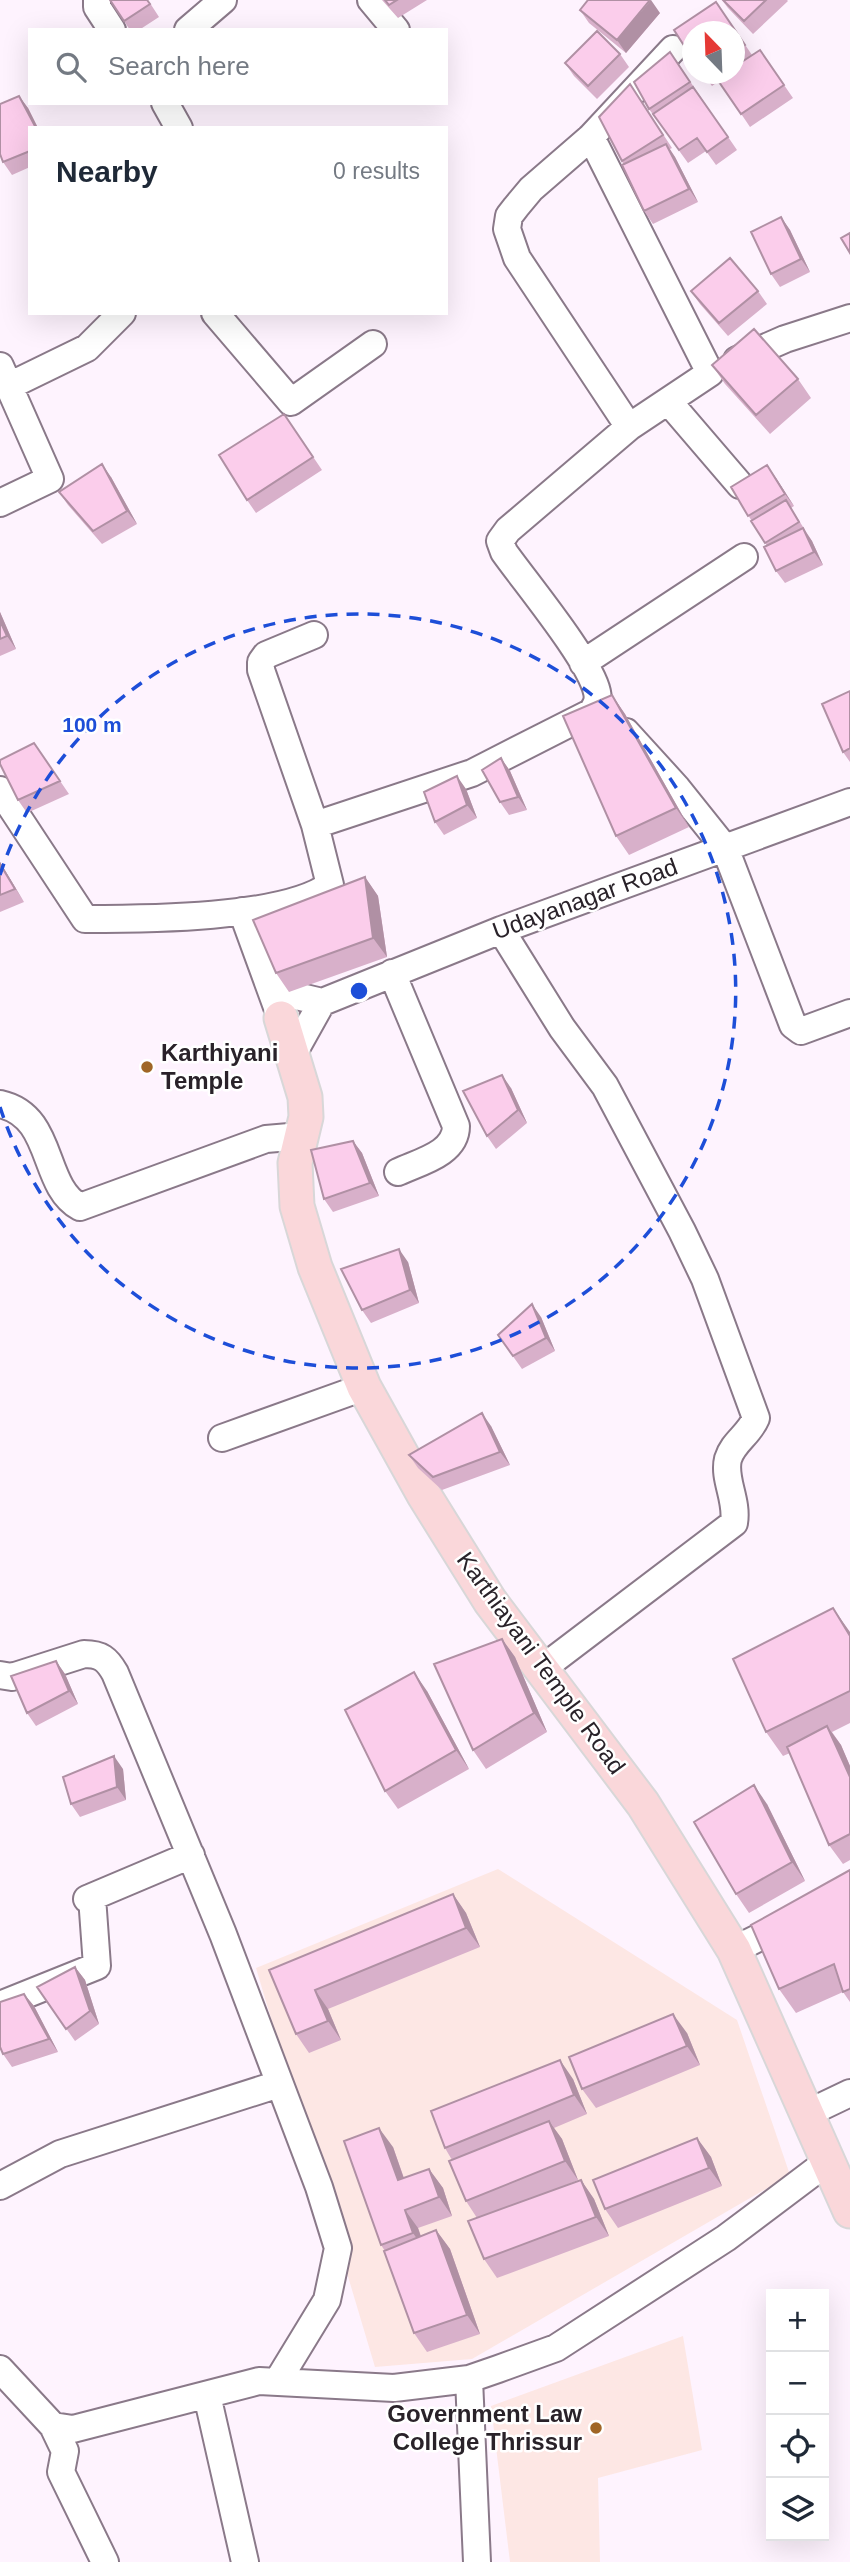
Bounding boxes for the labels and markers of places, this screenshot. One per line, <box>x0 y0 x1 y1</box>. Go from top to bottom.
centre of rings <box>347 979 371 1003</box>
place label: Karthiyani Temple <box>161 1039 278 1094</box>
marker: Karthiyani Temple <box>139 1059 155 1075</box>
place label: Government Law College Thrissur <box>387 2400 582 2455</box>
marker: Government Law College Thrissur <box>588 2420 604 2436</box>

